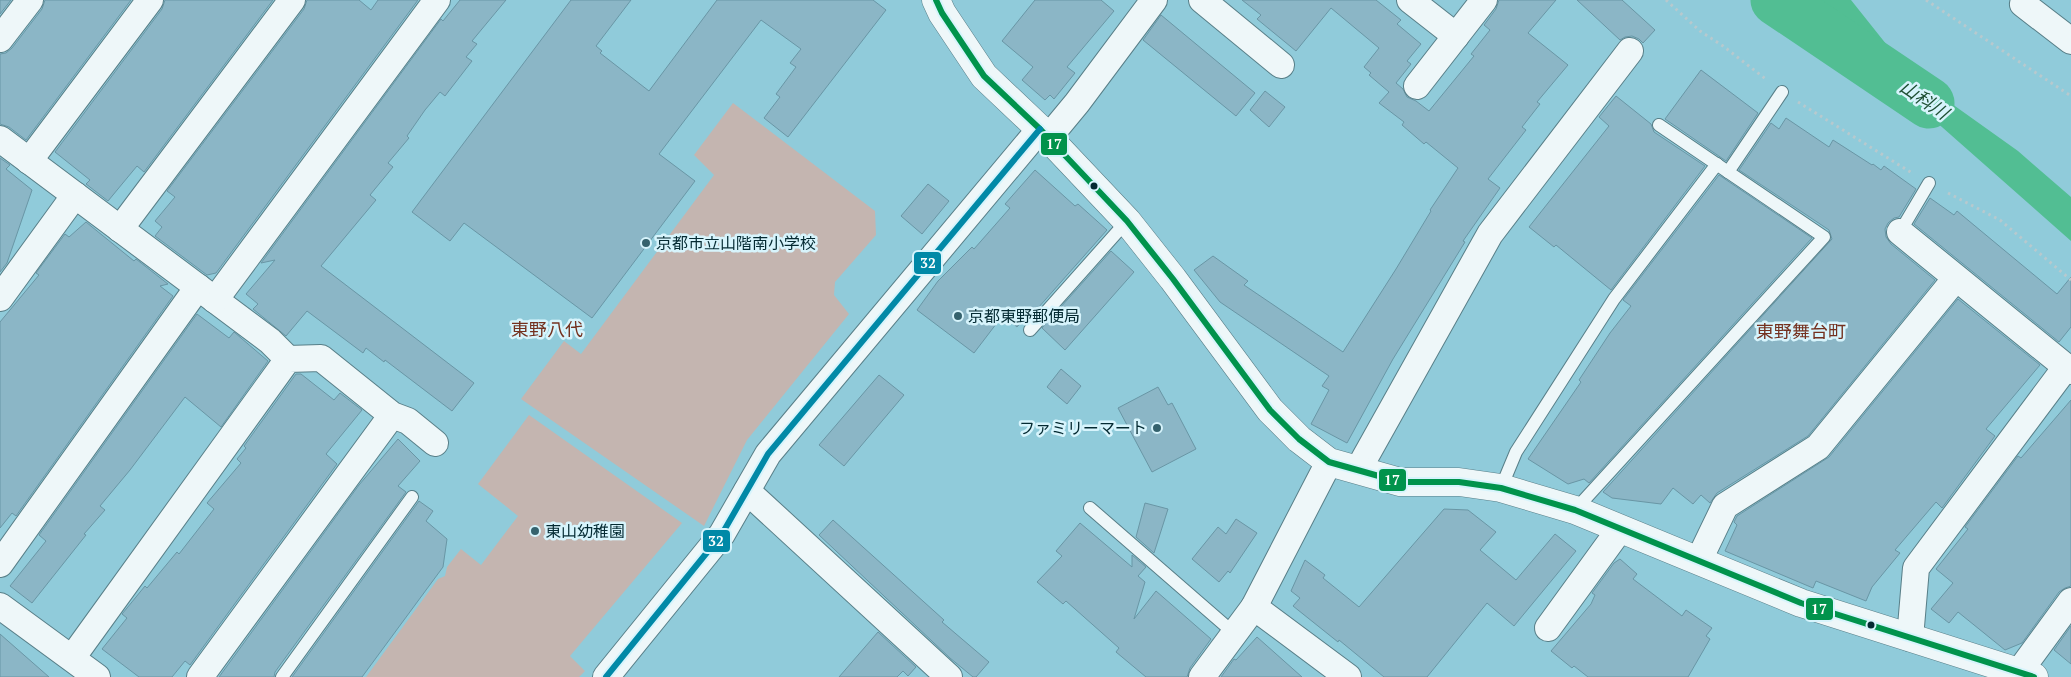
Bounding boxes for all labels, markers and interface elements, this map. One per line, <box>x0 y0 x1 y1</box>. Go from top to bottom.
water label: 山科川 <box>1895 74 1955 125</box>
line badge: 17 <box>1040 132 1068 156</box>
text: 17 <box>1046 134 1062 153</box>
unlabelled marker <box>1089 181 1099 191</box>
place label: 京都市立山階南小学校 <box>656 232 816 254</box>
marker: 京都市立山階南小学校 <box>640 237 652 249</box>
line badge: 32 <box>913 251 942 275</box>
text: 32 <box>920 253 936 272</box>
place label: 京都東野郵便局 <box>968 305 1080 327</box>
marker: 京都東野郵便局 <box>952 310 964 322</box>
district label: 東野八代 <box>511 317 583 341</box>
district label: 東野舞台町 <box>1756 319 1846 343</box>
place label: ファミリーマート <box>1019 417 1147 439</box>
marker: ファミリーマート <box>1151 422 1163 434</box>
line badge: 17 <box>1378 468 1407 492</box>
text: 17 <box>1384 470 1400 489</box>
place label: 東山幼稚園 <box>545 520 625 542</box>
marker: 東山幼稚園 <box>529 525 541 537</box>
line badge: 32 <box>702 529 731 553</box>
text: 32 <box>708 531 724 550</box>
line badge: 17 <box>1805 597 1834 621</box>
text: 17 <box>1811 599 1827 618</box>
unlabelled marker <box>1866 620 1876 630</box>

